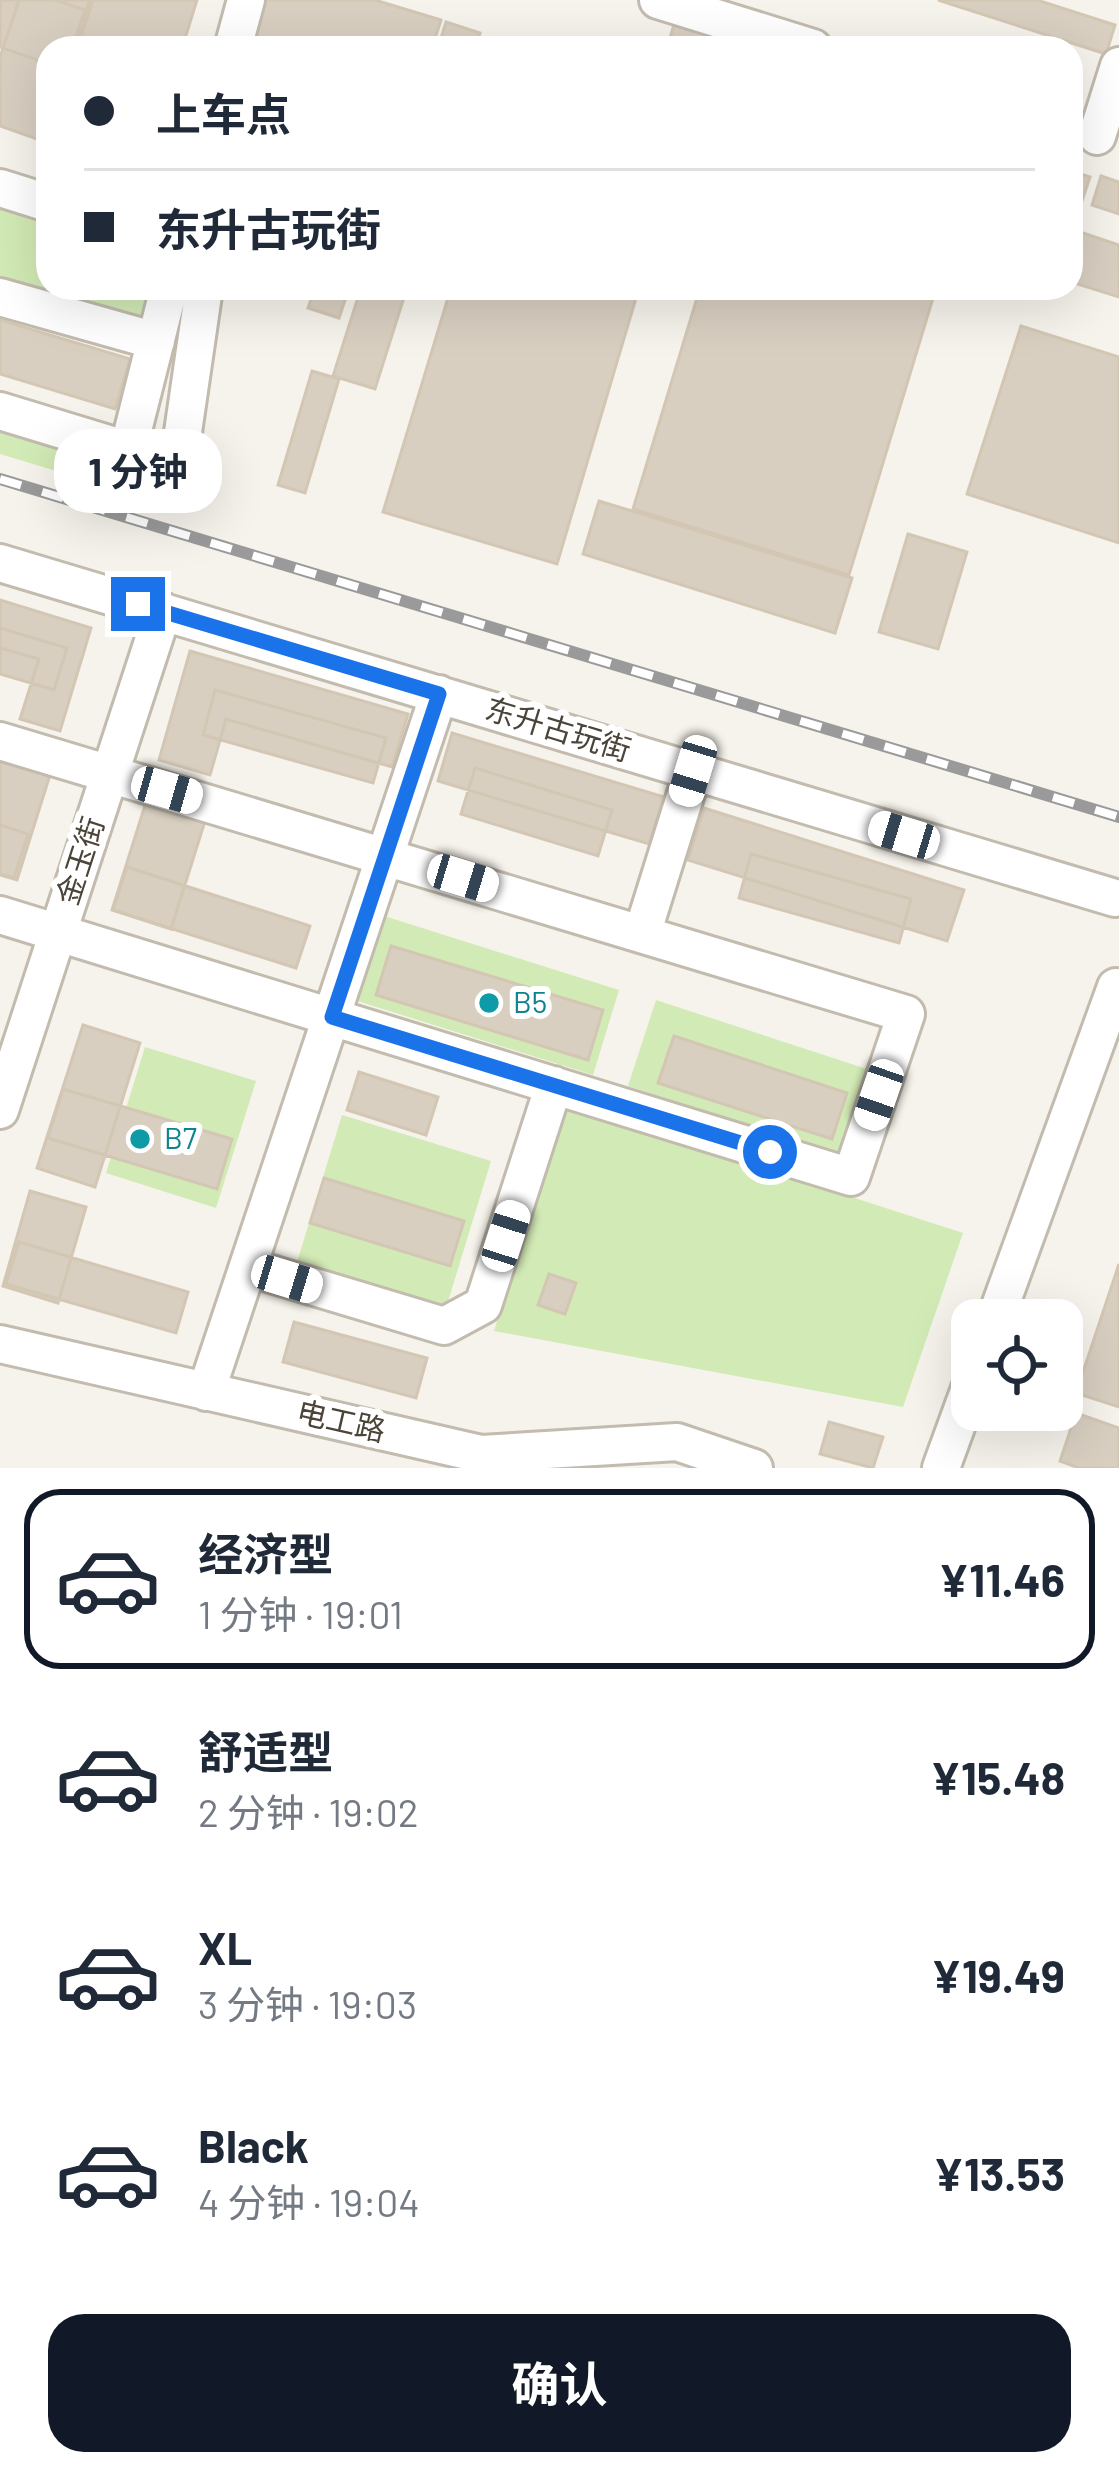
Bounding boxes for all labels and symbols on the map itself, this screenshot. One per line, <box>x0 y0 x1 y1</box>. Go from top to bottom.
callout: 1 分钟 <box>54 430 222 514</box>
route end <box>111 577 165 631</box>
street label: 东升古玩街 <box>482 689 636 767</box>
car <box>665 731 721 811</box>
car <box>127 763 207 817</box>
car <box>864 807 944 863</box>
street label: 金玉街 <box>48 812 110 909</box>
car <box>423 850 503 906</box>
place label: B5 <box>513 983 547 1019</box>
marker: B5 <box>476 990 502 1016</box>
car <box>850 1055 908 1135</box>
place label: B7 <box>164 1119 197 1155</box>
route start <box>743 1125 797 1179</box>
marker: B7 <box>127 1126 153 1152</box>
car <box>478 1196 534 1276</box>
car <box>247 1251 327 1307</box>
street label: 电工路 <box>294 1392 389 1448</box>

